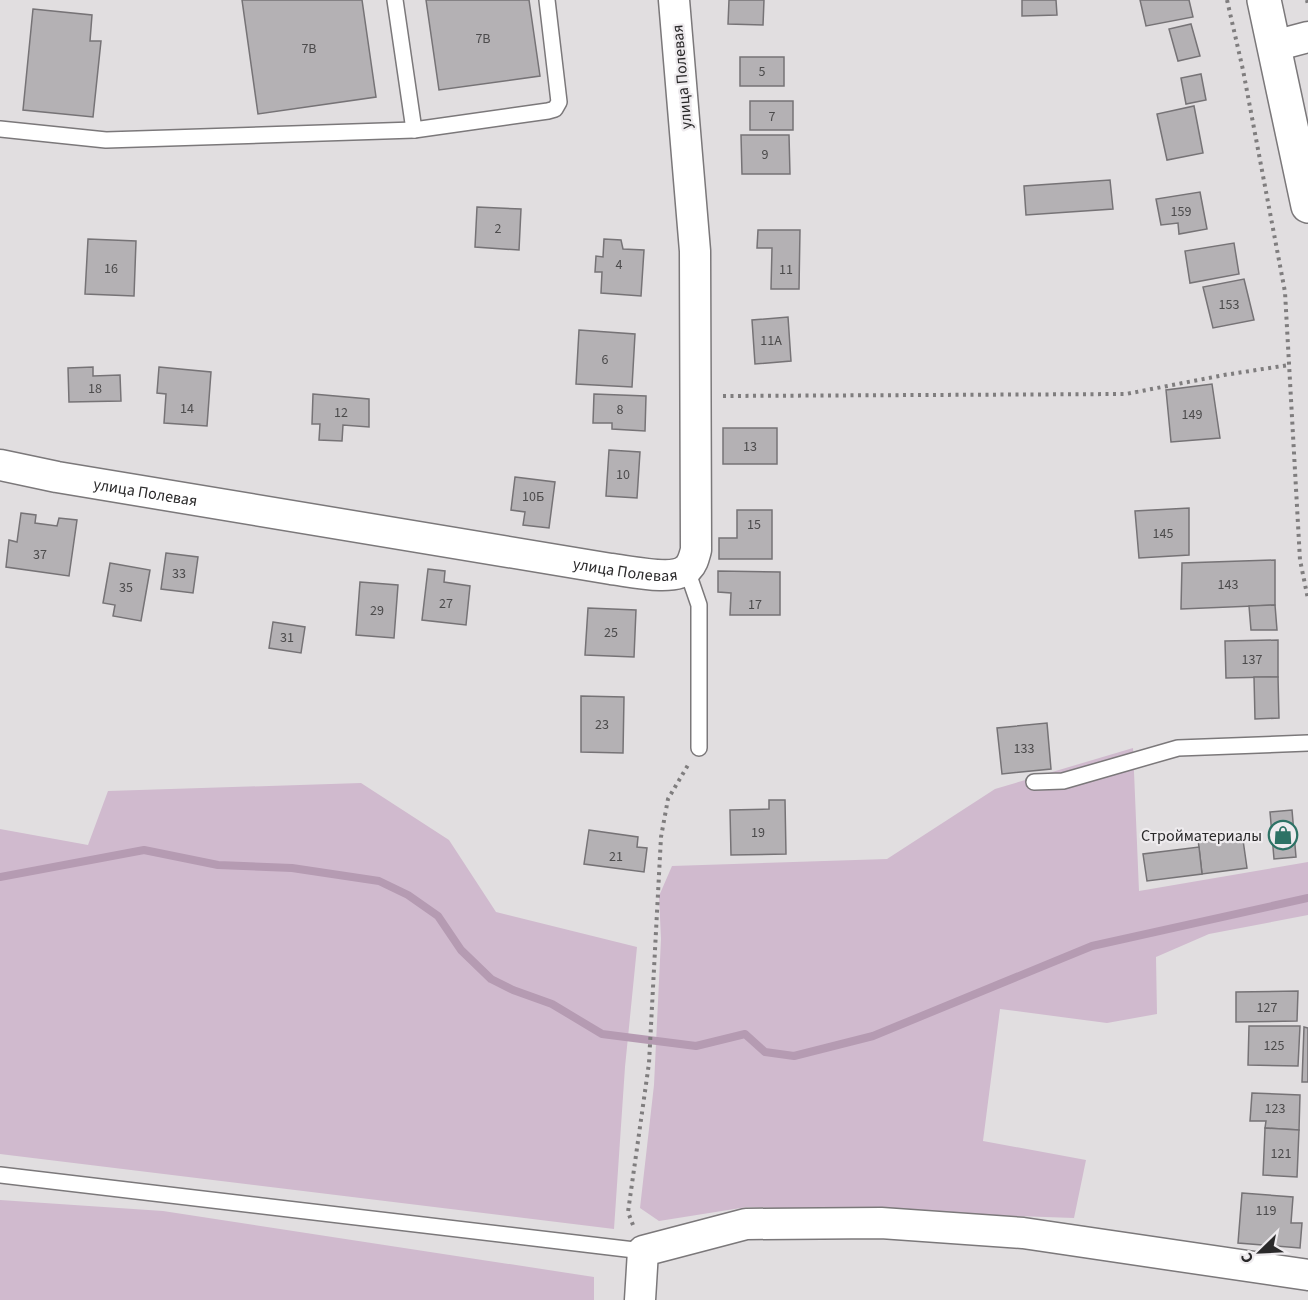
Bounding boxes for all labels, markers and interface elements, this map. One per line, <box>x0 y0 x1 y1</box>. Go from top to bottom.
street label: улица Полевая <box>666 24 698 130</box>
house number: 7В <box>475 29 491 49</box>
house number: 7В <box>301 39 317 59</box>
house number: 5 <box>759 62 766 82</box>
house number: 7 <box>769 107 776 127</box>
house number: 9 <box>762 145 769 165</box>
house number: 159 <box>1171 202 1191 222</box>
house number: 2 <box>495 219 502 239</box>
house number: 4 <box>616 255 623 275</box>
house number: 16 <box>104 259 118 279</box>
house number: 11 <box>779 260 793 280</box>
house number: 153 <box>1219 295 1239 315</box>
house number: 11А <box>760 331 782 351</box>
house number: 6 <box>602 350 609 370</box>
house number: 18 <box>88 379 102 399</box>
house number: 14 <box>180 399 194 419</box>
house number: 8 <box>617 400 624 420</box>
house number: 12 <box>334 403 348 423</box>
house number: 149 <box>1182 405 1202 425</box>
house number: 13 <box>743 437 757 457</box>
house number: 10 <box>616 465 630 485</box>
street label: улица Полевая <box>92 473 199 512</box>
house number: 10Б <box>522 487 544 507</box>
house number: 15 <box>747 515 761 535</box>
house number: 145 <box>1153 524 1173 544</box>
house number: 37 <box>33 545 47 565</box>
street label: улица Полевая <box>571 553 679 587</box>
house number: 33 <box>172 564 186 584</box>
house number: 143 <box>1218 575 1238 595</box>
house number: 35 <box>119 578 133 598</box>
house number: 27 <box>439 594 453 614</box>
house number: 17 <box>748 595 762 615</box>
house number: 29 <box>370 601 384 621</box>
house number: 25 <box>604 623 618 643</box>
house number: 31 <box>280 628 294 648</box>
house number: 137 <box>1242 650 1262 670</box>
house number: 23 <box>595 715 609 735</box>
house number: 133 <box>1014 739 1034 759</box>
shop icon: Стройматериалы <box>1267 819 1299 851</box>
house number: 19 <box>751 823 765 843</box>
place label: Стройматериалы <box>1141 825 1262 847</box>
house number: 21 <box>609 847 623 867</box>
house number: 127 <box>1257 998 1277 1018</box>
house number: 125 <box>1264 1036 1284 1056</box>
house number: 123 <box>1265 1099 1285 1119</box>
house number: 121 <box>1271 1144 1291 1164</box>
house number: 119 <box>1256 1201 1276 1221</box>
north arrow <box>1230 1222 1290 1282</box>
text: С <box>1235 1249 1259 1266</box>

